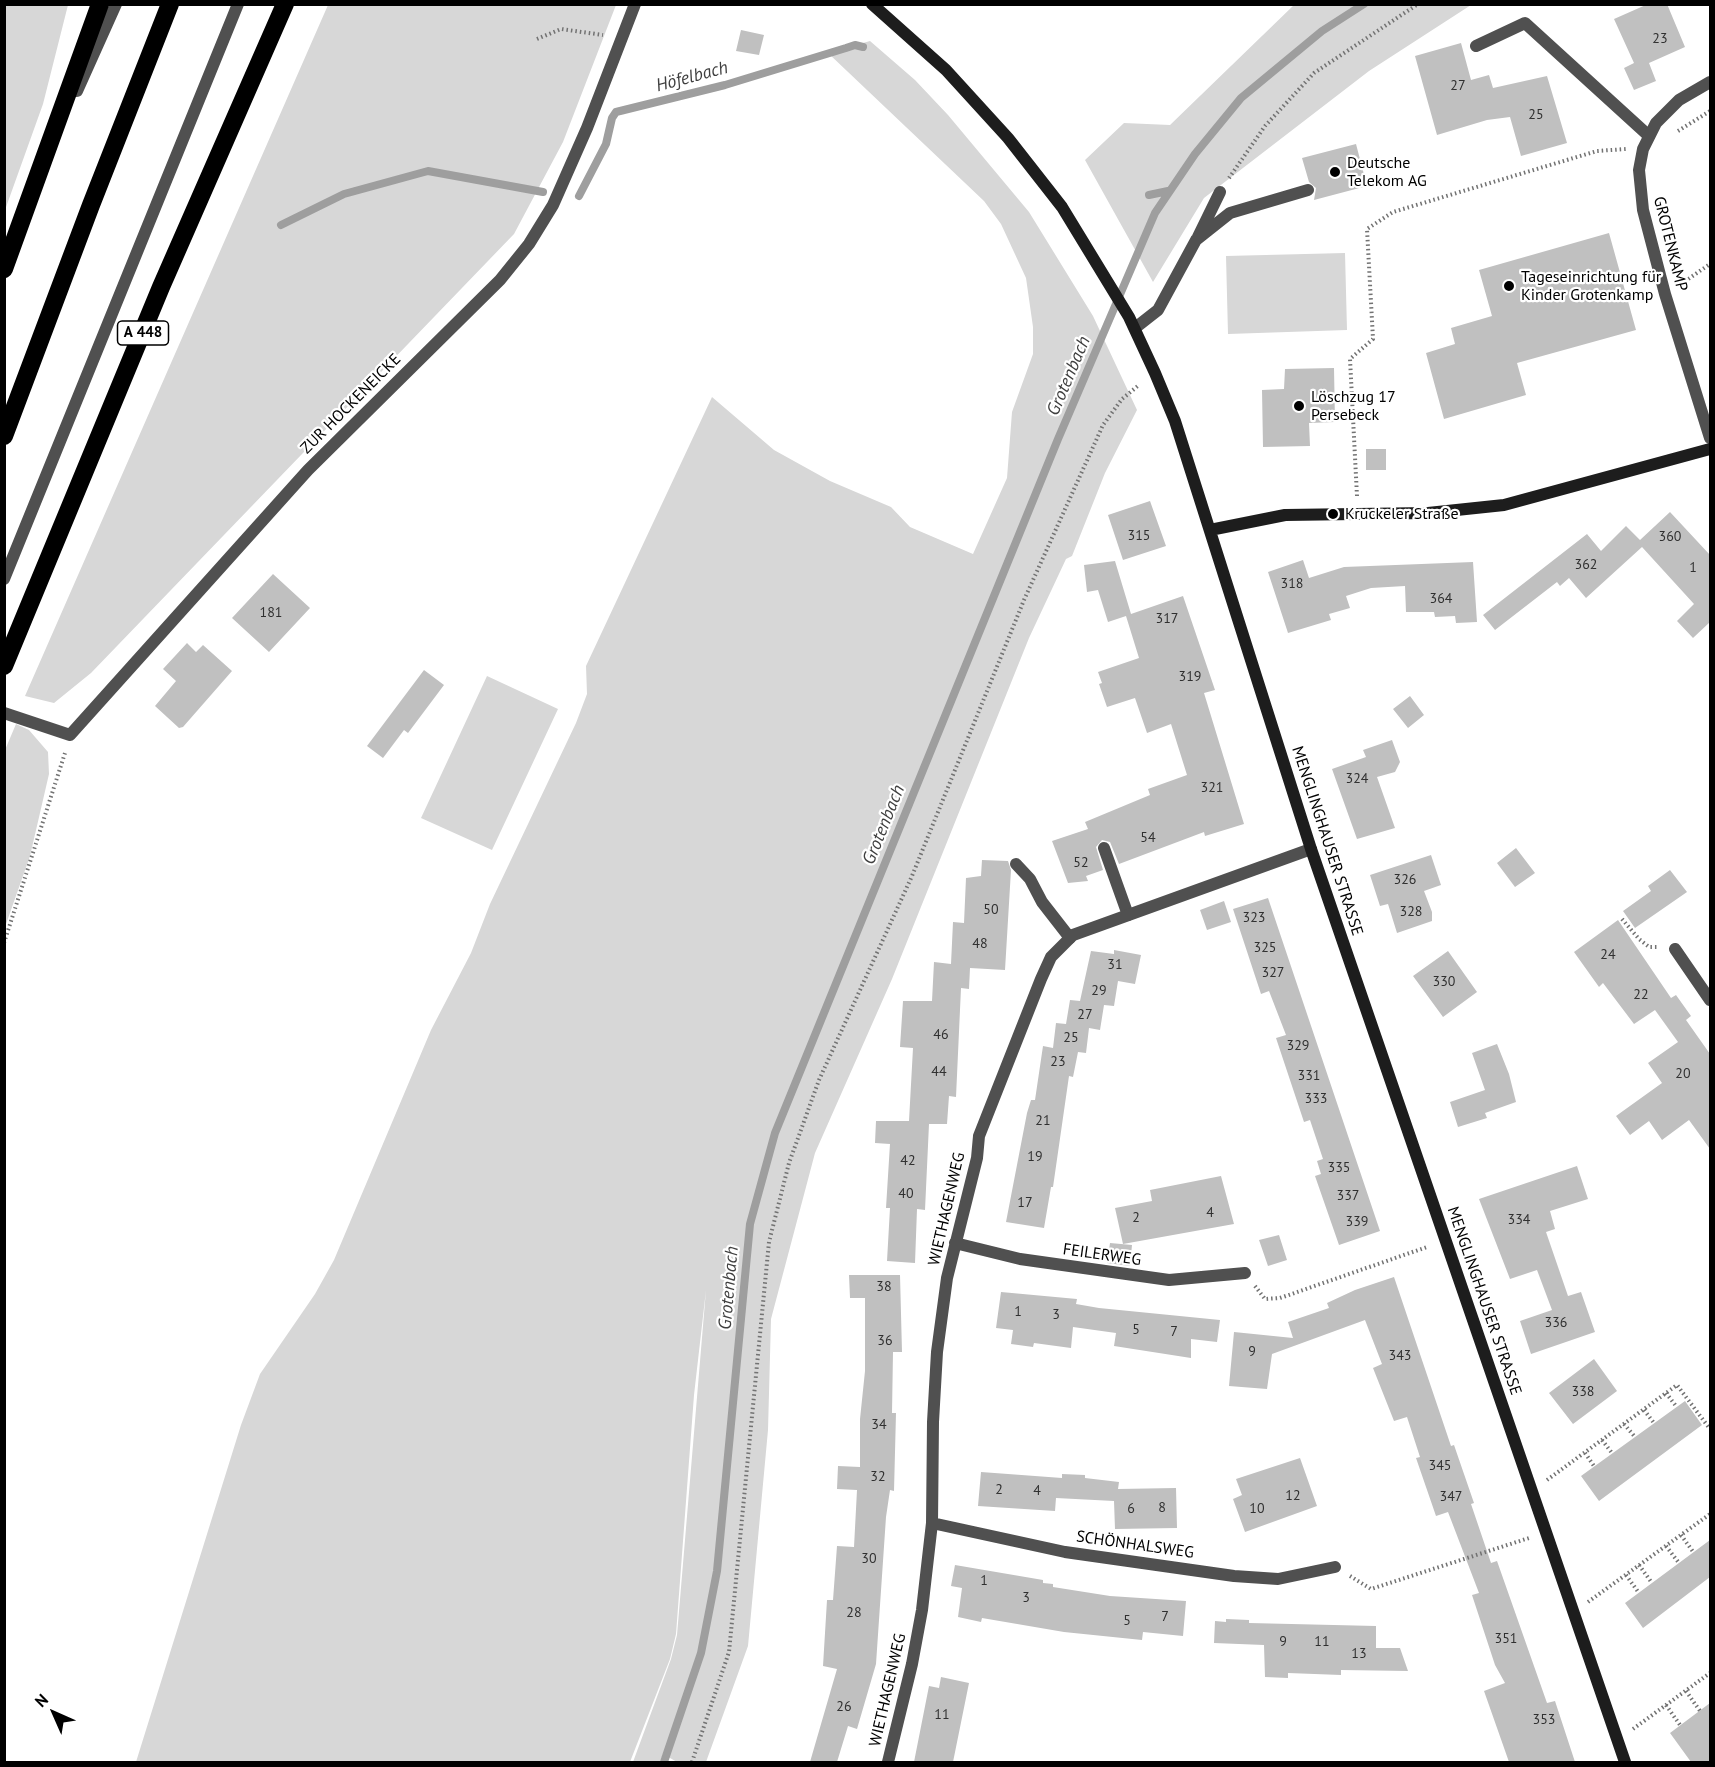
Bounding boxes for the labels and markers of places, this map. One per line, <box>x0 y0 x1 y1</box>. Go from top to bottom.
place label: Deutsche Telekom AG <box>1347 153 1427 191</box>
marker: Deutsche Telekom AG <box>1328 165 1342 179</box>
place label: Tageseinrichtung für Kinder Grotenkamp <box>1521 267 1661 305</box>
marker: Tageseinrichtung für Kinder Grotenkamp <box>1502 279 1516 293</box>
place label: Löschzug 17 Persebeck <box>1311 387 1396 425</box>
marker: Löschzug 17 Persebeck <box>1292 399 1306 413</box>
place label: Kruckeler Straße <box>1345 504 1459 524</box>
marker: Kruckeler Straße <box>1326 507 1340 521</box>

